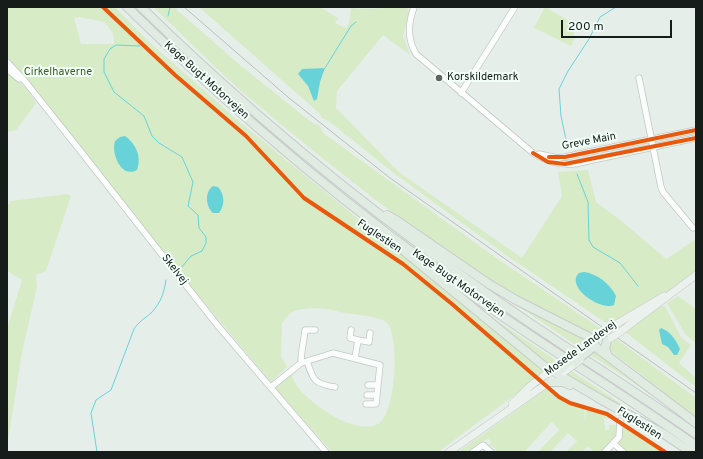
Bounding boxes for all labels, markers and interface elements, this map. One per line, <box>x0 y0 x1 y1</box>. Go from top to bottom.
scale bar <box>563 12 674 38</box>
text: 200 m <box>568 19 604 35</box>
street label: Køge Bugt Motorvejen <box>161 39 251 123</box>
park label: Cirkelhaverne <box>24 66 92 80</box>
place label: Korskildemark <box>447 71 518 85</box>
marker: Korskildemark <box>434 73 444 83</box>
street label: Greve Main <box>561 130 617 154</box>
street label: Fuglestien <box>354 217 404 257</box>
street label: Køge Bugt Motorvejen <box>409 247 507 321</box>
street label: Skelvej <box>158 252 190 288</box>
street label: Mosede Landevej <box>543 319 619 379</box>
street label: Fuglestien <box>614 405 664 443</box>

